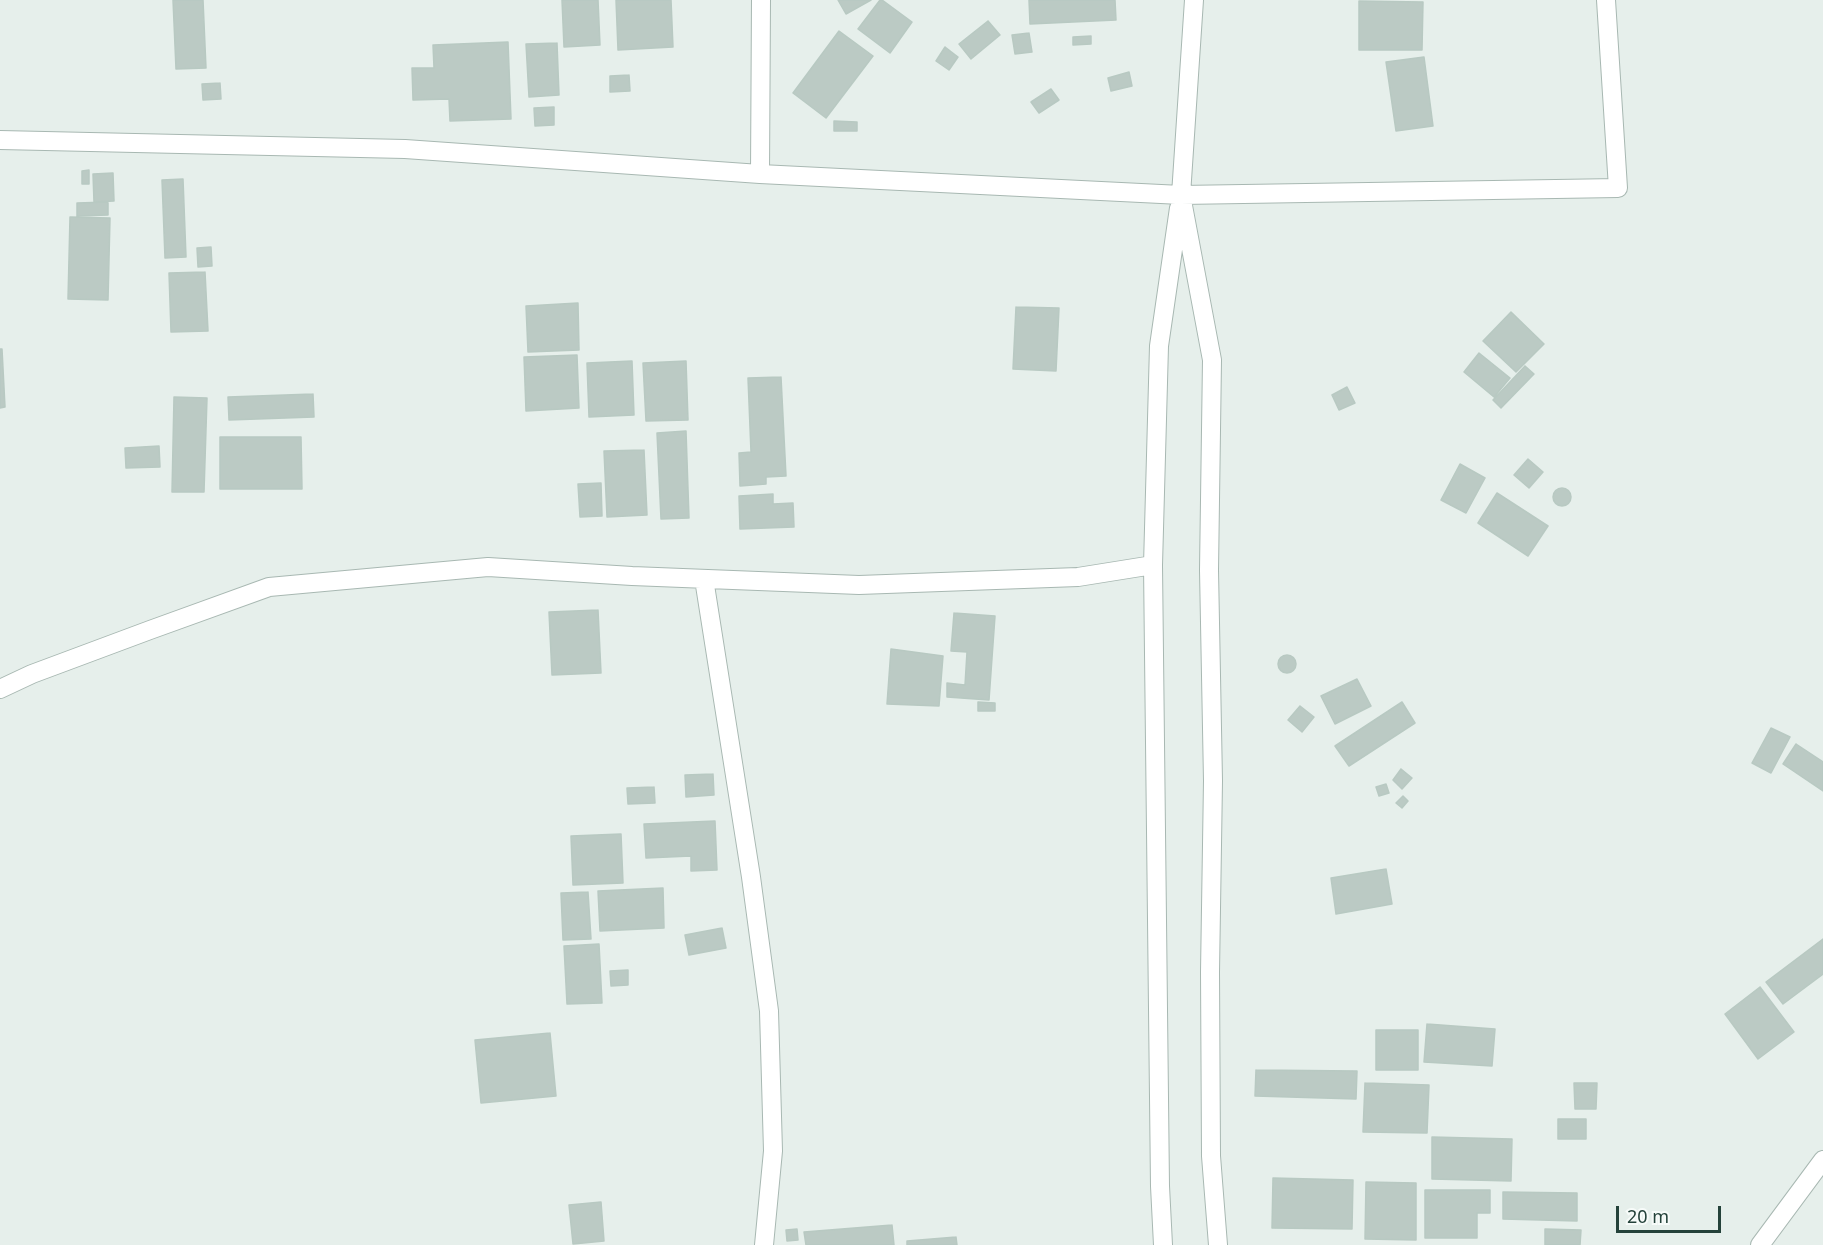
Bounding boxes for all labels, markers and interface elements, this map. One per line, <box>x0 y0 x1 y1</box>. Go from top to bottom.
scale bar <box>1619 1194 1724 1232</box>
text: 20 m <box>1627 1204 1669 1228</box>

